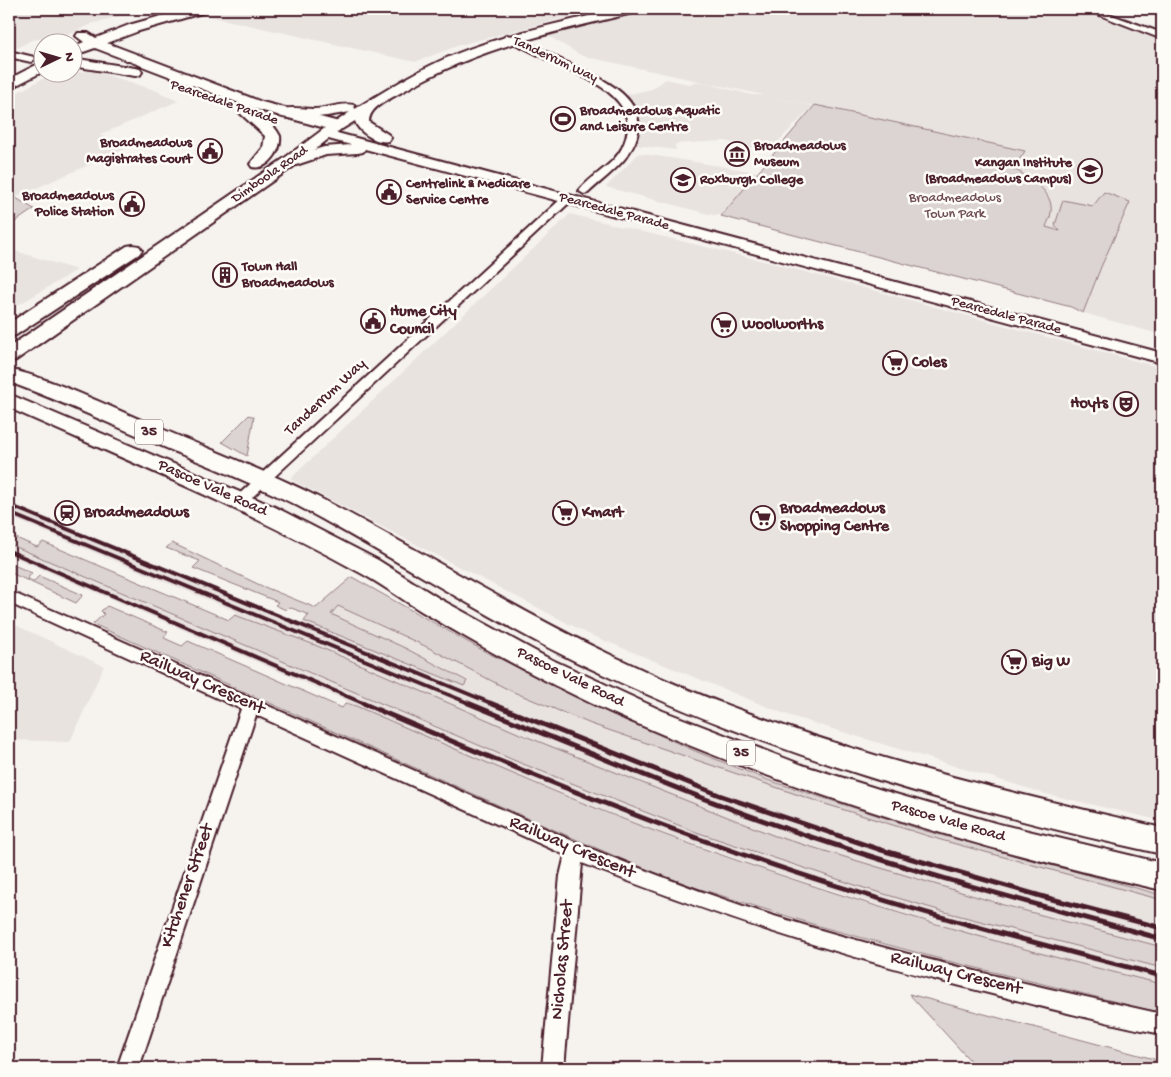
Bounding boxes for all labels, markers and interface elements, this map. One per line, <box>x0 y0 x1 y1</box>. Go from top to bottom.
north arrow <box>32 32 82 82</box>
street label: Tanderrum Way <box>509 33 600 87</box>
text: N <box>60 52 77 62</box>
street label: Pearcedale Parade <box>167 76 281 130</box>
place label: Broadmeadows Aquatic and Leisure Centre <box>579 103 721 136</box>
sports icon: Broadmeadows Aquatic and Leisure Centre <box>550 106 576 132</box>
place label: Broadmeadows Magistrates Court <box>86 135 193 168</box>
public building icon: Broadmeadows Magistrates Court <box>197 138 223 164</box>
place label: Broadmeadows Museum <box>753 138 847 171</box>
museum icon: Broadmeadows Museum <box>724 141 750 167</box>
street label: Dimboola Road <box>228 142 313 208</box>
place label: Kangan Institute (Broadmeadows Campus) <box>925 155 1073 188</box>
school or university icon: Kangan Institute (Broadmeadows Campus) <box>1077 158 1103 184</box>
school or university icon: Roxburgh College <box>670 167 696 193</box>
place label: Roxburgh College <box>699 172 804 189</box>
place label: Centrelink & Medicare Service Centre <box>405 176 531 209</box>
public building icon: Centrelink & Medicare Service Centre <box>376 179 402 205</box>
place label: Broadmeadows Police Station <box>21 188 115 221</box>
street label: Pearcedale Parade <box>556 189 671 235</box>
park label: Broadmeadows Town Park <box>908 190 1002 223</box>
public building icon: Broadmeadows Police Station <box>119 191 145 217</box>
place label: Town Hall Broadmeadows <box>241 259 335 292</box>
building icon: Town Hall Broadmeadows <box>212 262 238 288</box>
street label: Pearcedale Parade <box>948 293 1063 339</box>
place label: Hume City Council <box>389 303 457 340</box>
public building icon: Hume City Council <box>360 308 386 334</box>
supermarket icon: Woolworths <box>711 312 737 338</box>
place label: Woolworths <box>741 316 824 335</box>
supermarket icon: Coles <box>882 350 908 376</box>
place label: Coles <box>911 354 948 373</box>
street label: Tanderrum Way <box>281 355 371 441</box>
theatre icon: Hoyts <box>1113 391 1139 417</box>
place label: Hoyts <box>1070 395 1109 414</box>
road number: 35 <box>135 420 163 444</box>
street label: Pascoe Vale Road <box>153 456 271 522</box>
station icon: Broadmeadows <box>54 500 80 526</box>
supermarket icon: Kmart <box>552 500 578 526</box>
place label: Broadmeadows Shopping Centre <box>779 500 890 537</box>
place label: Broadmeadows <box>83 504 190 523</box>
place label: Kmart <box>581 504 625 523</box>
supermarket icon: Broadmeadows Shopping Centre <box>750 505 776 531</box>
street label: Pascoe Vale Road <box>512 643 629 713</box>
street label: Railway Crescent <box>136 645 270 722</box>
supermarket icon: Big W <box>1001 649 1027 675</box>
place label: Big W <box>1031 653 1071 672</box>
road number: 35 <box>727 740 755 766</box>
street label: Pascoe Vale Road <box>888 796 1009 848</box>
street label: Railway Crescent <box>505 811 641 886</box>
street label: Kitchener Street <box>156 819 221 951</box>
street label: Nicholas Street <box>546 897 580 1021</box>
street label: Railway Crescent <box>888 947 1026 1002</box>

